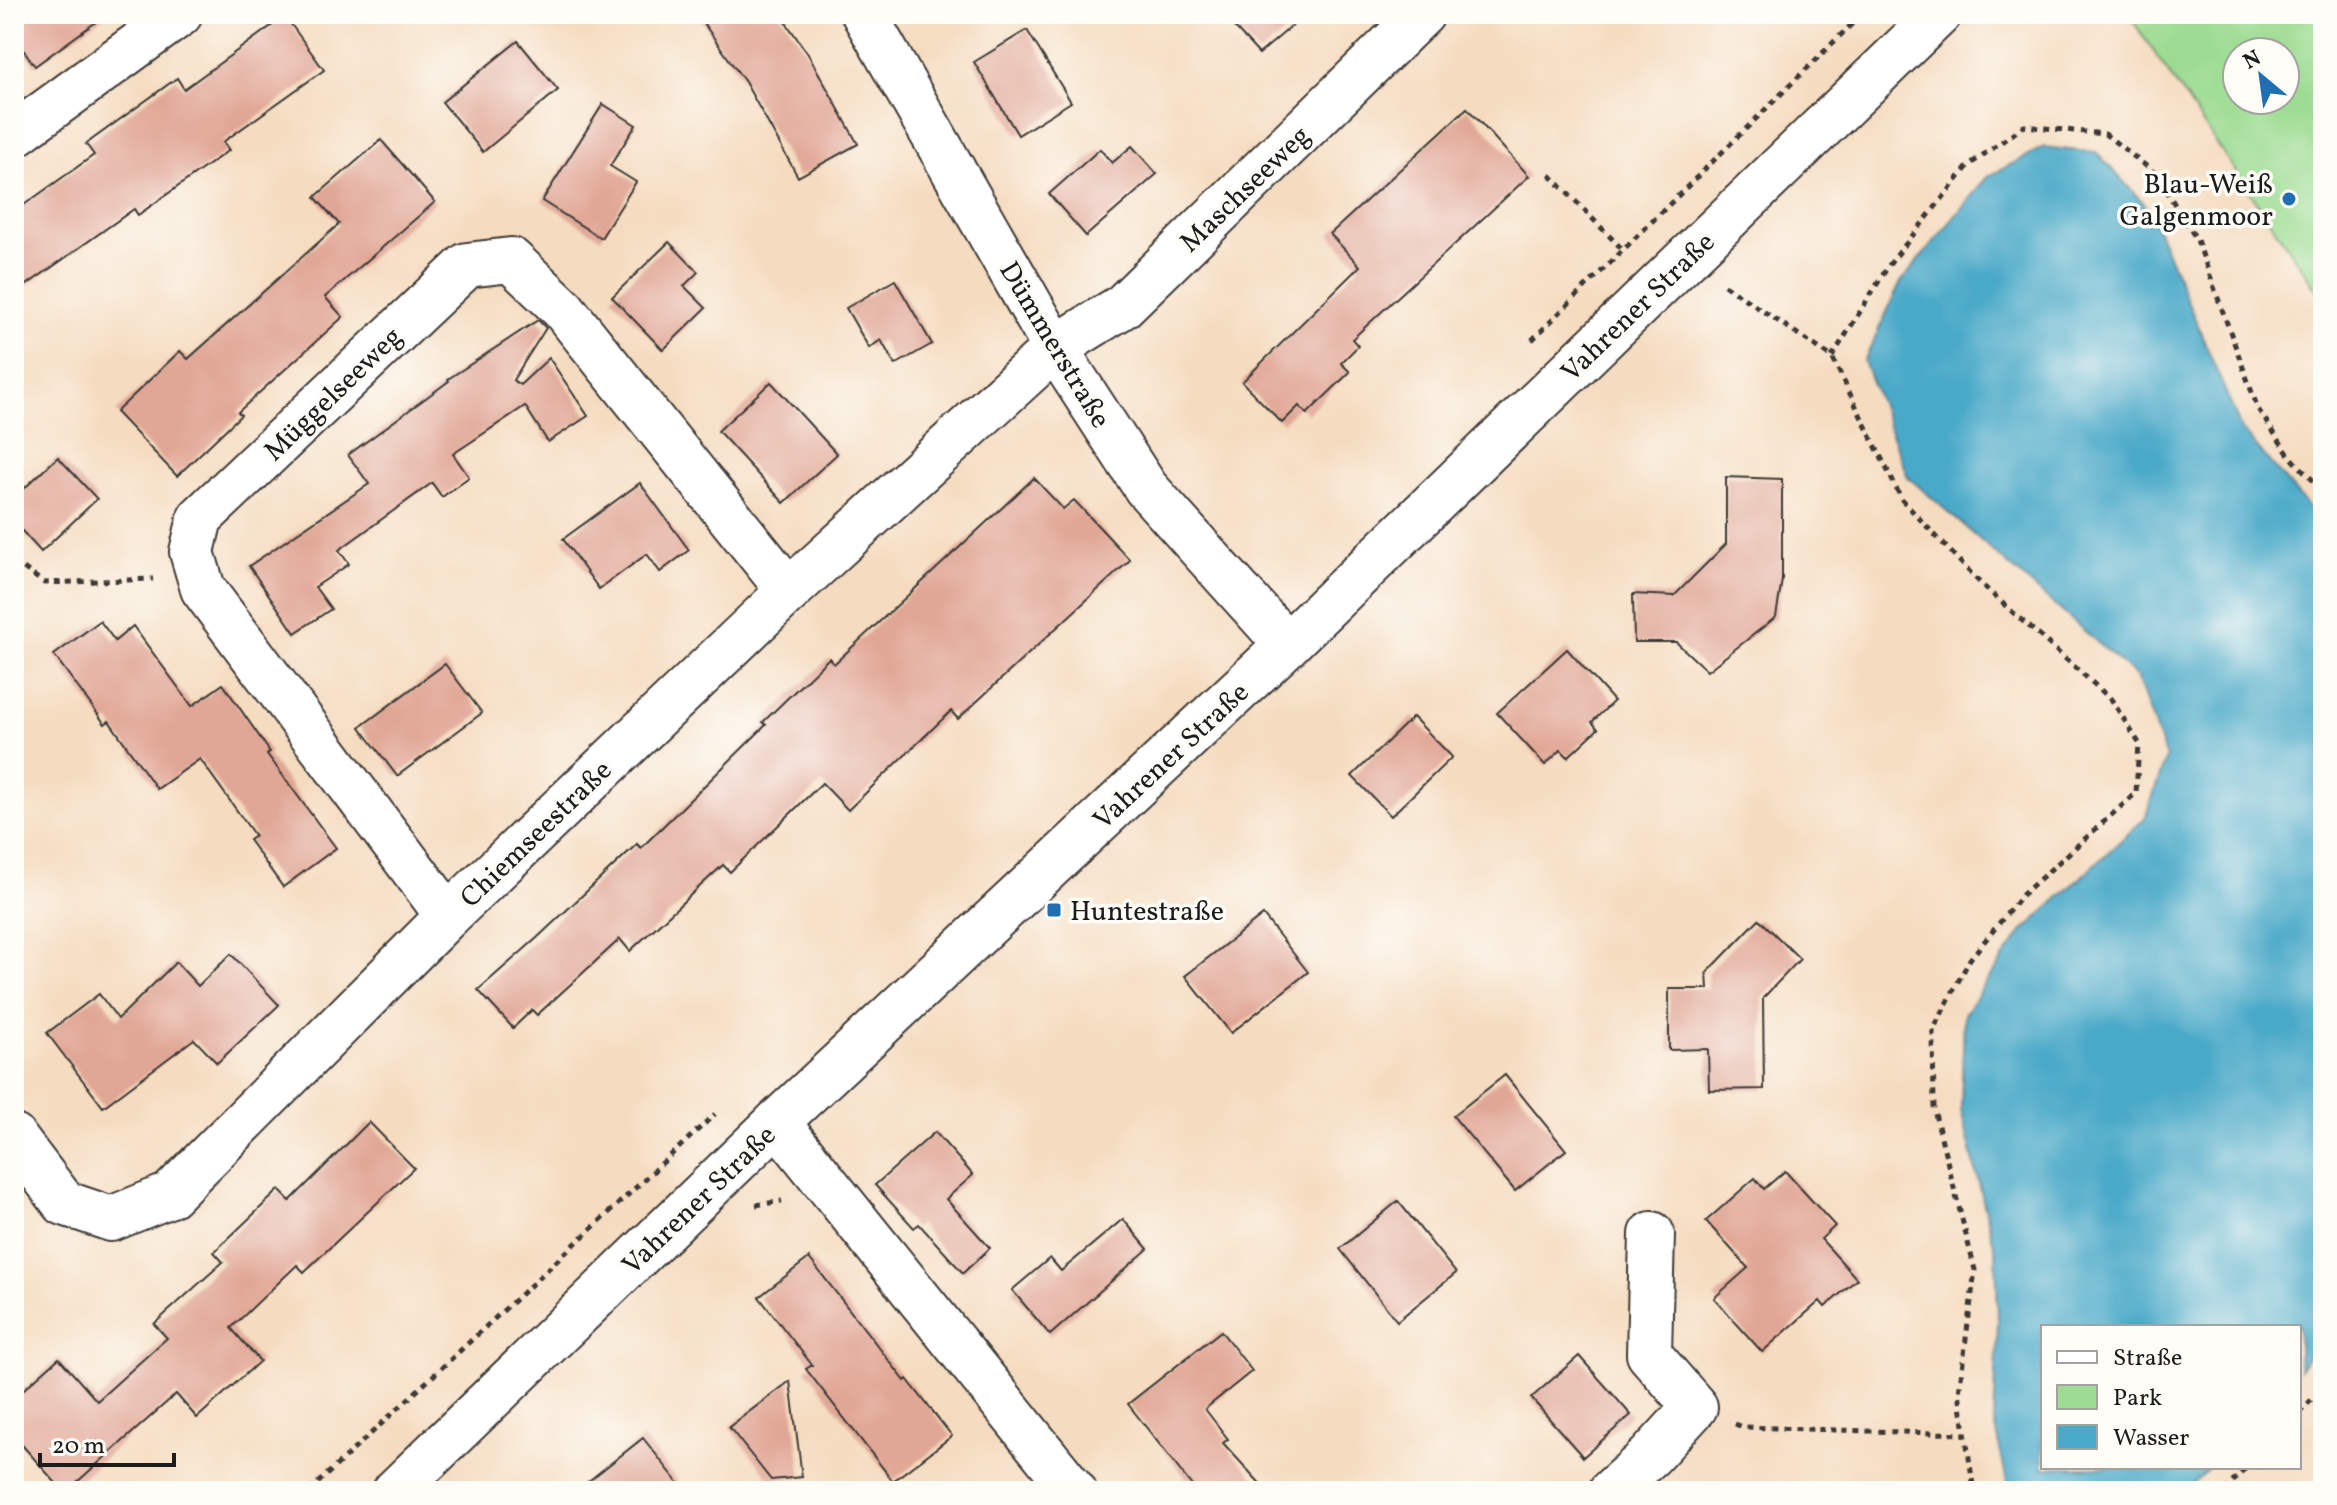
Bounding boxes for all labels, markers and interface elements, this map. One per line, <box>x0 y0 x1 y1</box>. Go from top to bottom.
north arrow <box>2221 36 2301 116</box>
text: N <box>2238 43 2267 78</box>
street label: Maschseeweg <box>1172 118 1320 262</box>
place label: Blau-Weiß Galgenmoor <box>2120 166 2273 237</box>
marker: Blau-Weiß Galgenmoor <box>2280 190 2298 208</box>
street label: Vahrener Straße <box>1553 224 1724 392</box>
street label: Dümmerstraße <box>989 255 1119 436</box>
street label: Müggelseeweg <box>256 319 412 471</box>
street label: Vahrener Straße <box>1085 674 1258 840</box>
street label: Chiemseestraße <box>452 752 621 917</box>
place label: Huntestraße <box>1070 893 1224 932</box>
marker: Huntestraße <box>1045 901 1063 919</box>
street label: Vahrener Straße <box>614 1117 785 1285</box>
legend <box>2041 1325 2301 1469</box>
text: Straße <box>2113 1342 2182 1376</box>
text: Park <box>2113 1382 2162 1416</box>
scale bar <box>40 1417 174 1467</box>
text: Wasser <box>2113 1422 2189 1456</box>
text: 20 m <box>52 1430 105 1464</box>

